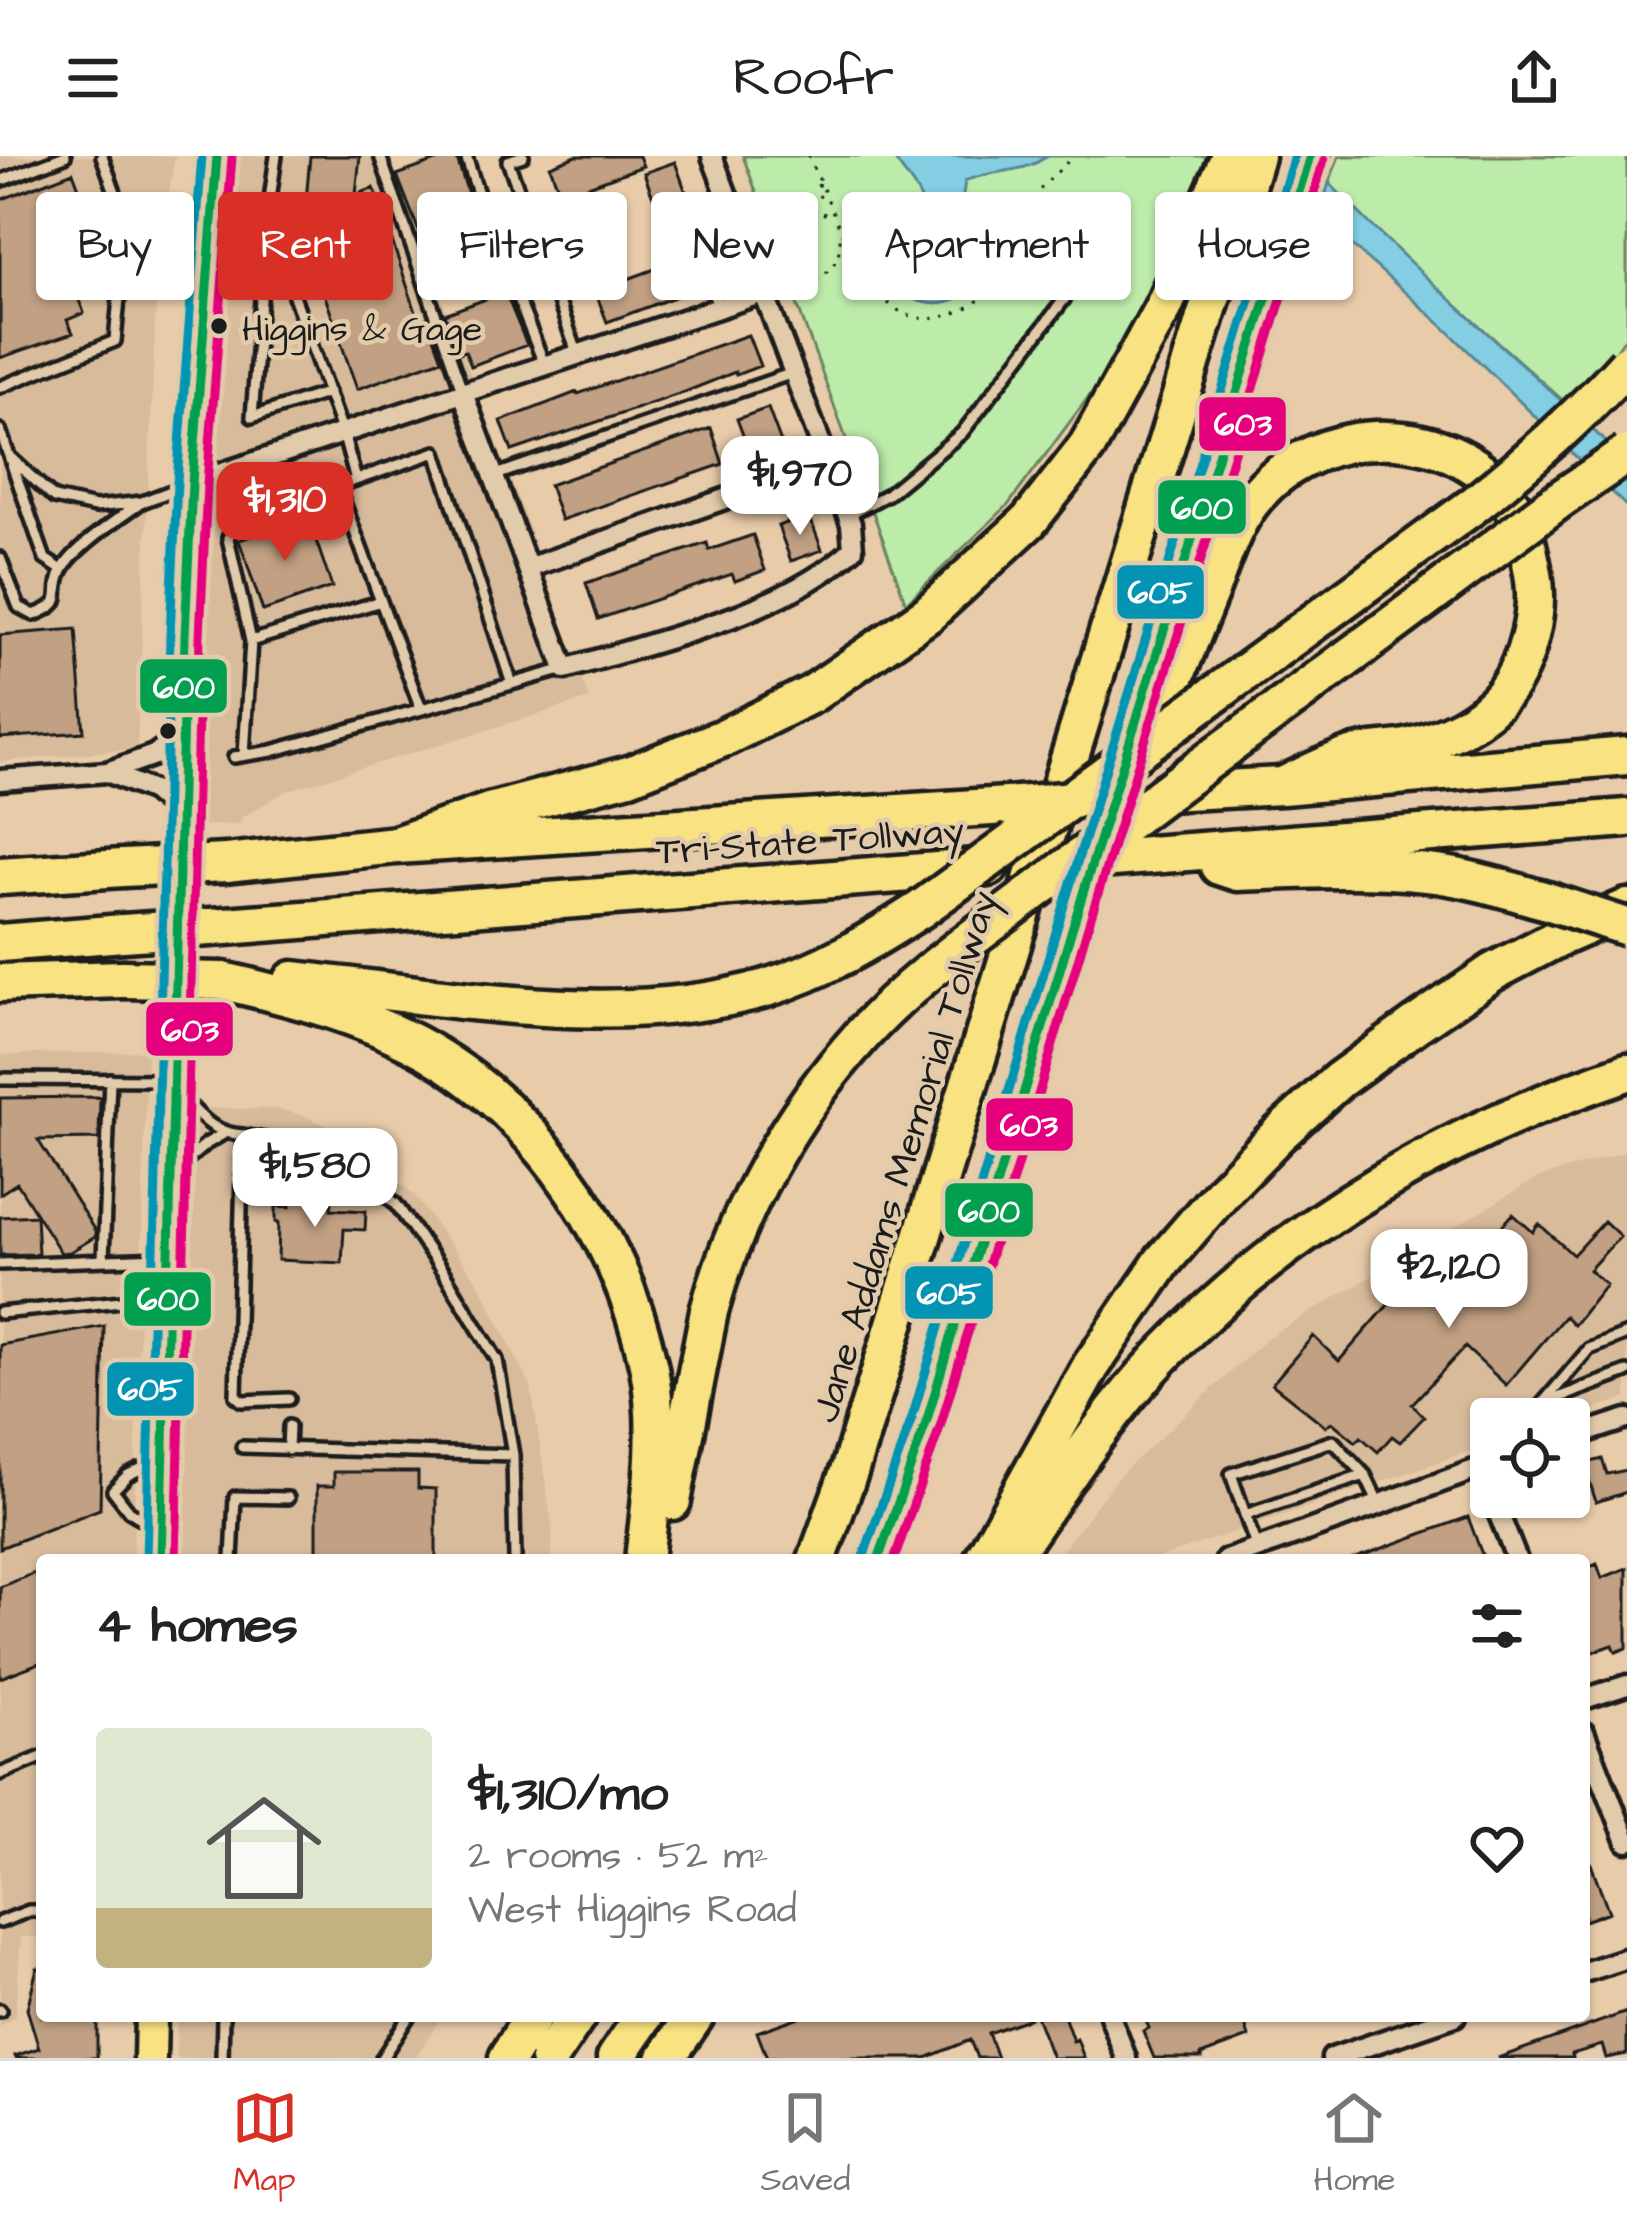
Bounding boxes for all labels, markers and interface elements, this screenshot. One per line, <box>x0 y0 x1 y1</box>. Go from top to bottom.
text: Roofr <box>733 41 894 116</box>
icon: menu <box>60 45 126 111</box>
icon: share <box>1501 45 1567 111</box>
chip: Buy <box>36 192 194 300</box>
chip: Rent <box>218 192 393 300</box>
chip: Filters <box>417 192 627 300</box>
chip: New <box>651 192 818 300</box>
chip: Apartment <box>842 192 1131 300</box>
chip: House <box>1155 192 1353 300</box>
place label: Higgins & Gage <box>242 304 482 356</box>
marker: Higgins & Gage <box>208 315 230 337</box>
line badge: 603 <box>1197 395 1288 453</box>
text: 603 <box>1214 402 1272 448</box>
pin: $1,970 <box>702 436 898 538</box>
text: $1,970 <box>748 448 852 502</box>
pin: $1,310 <box>187 462 383 564</box>
text: $1,310 <box>243 474 327 528</box>
line badge: 600 <box>1156 478 1248 536</box>
text: 600 <box>1171 486 1233 532</box>
line badge: 605 <box>1115 563 1206 621</box>
text: 605 <box>1128 570 1193 616</box>
line badge: 600 <box>138 657 229 715</box>
text: 600 <box>153 665 215 711</box>
unlabelled marker <box>157 720 179 742</box>
street label: Tri-State Tollway <box>655 804 966 881</box>
street label: Jane Addams Memorial Tollway <box>799 885 1013 1429</box>
line badge: 603 <box>144 1000 235 1058</box>
text: 603 <box>161 1008 219 1054</box>
line badge: 603 <box>984 1096 1075 1153</box>
text: 603 <box>1000 1103 1058 1149</box>
pin: $1,580 <box>217 1128 413 1230</box>
text: $1,580 <box>259 1140 371 1194</box>
line badge: 600 <box>943 1181 1035 1239</box>
text: 600 <box>958 1189 1020 1235</box>
pin: $2,120 <box>1351 1229 1547 1331</box>
text: $2,120 <box>1398 1241 1500 1295</box>
line badge: 605 <box>903 1264 995 1321</box>
line badge: 600 <box>122 1270 213 1328</box>
text: 605 <box>917 1271 982 1317</box>
text: 600 <box>137 1277 199 1323</box>
line badge: 605 <box>105 1360 196 1418</box>
text: 605 <box>118 1367 183 1413</box>
map controls <box>1470 1398 1590 1518</box>
button: locate <box>1470 1398 1590 1518</box>
text: 4 homes <box>96 1591 298 1662</box>
icon: filters <box>1464 1593 1530 1659</box>
text: $1,310/mo <box>468 1759 668 1830</box>
icon: home <box>192 1776 336 1920</box>
icon: heart <box>1464 1815 1530 1881</box>
text: 2 rooms · 52 m² <box>468 1830 769 1884</box>
text: West Higgins Road <box>468 1884 797 1938</box>
tab: Map <box>232 2085 298 2203</box>
tab: Saved <box>761 2085 850 2203</box>
tab: Home <box>1313 2085 1395 2203</box>

